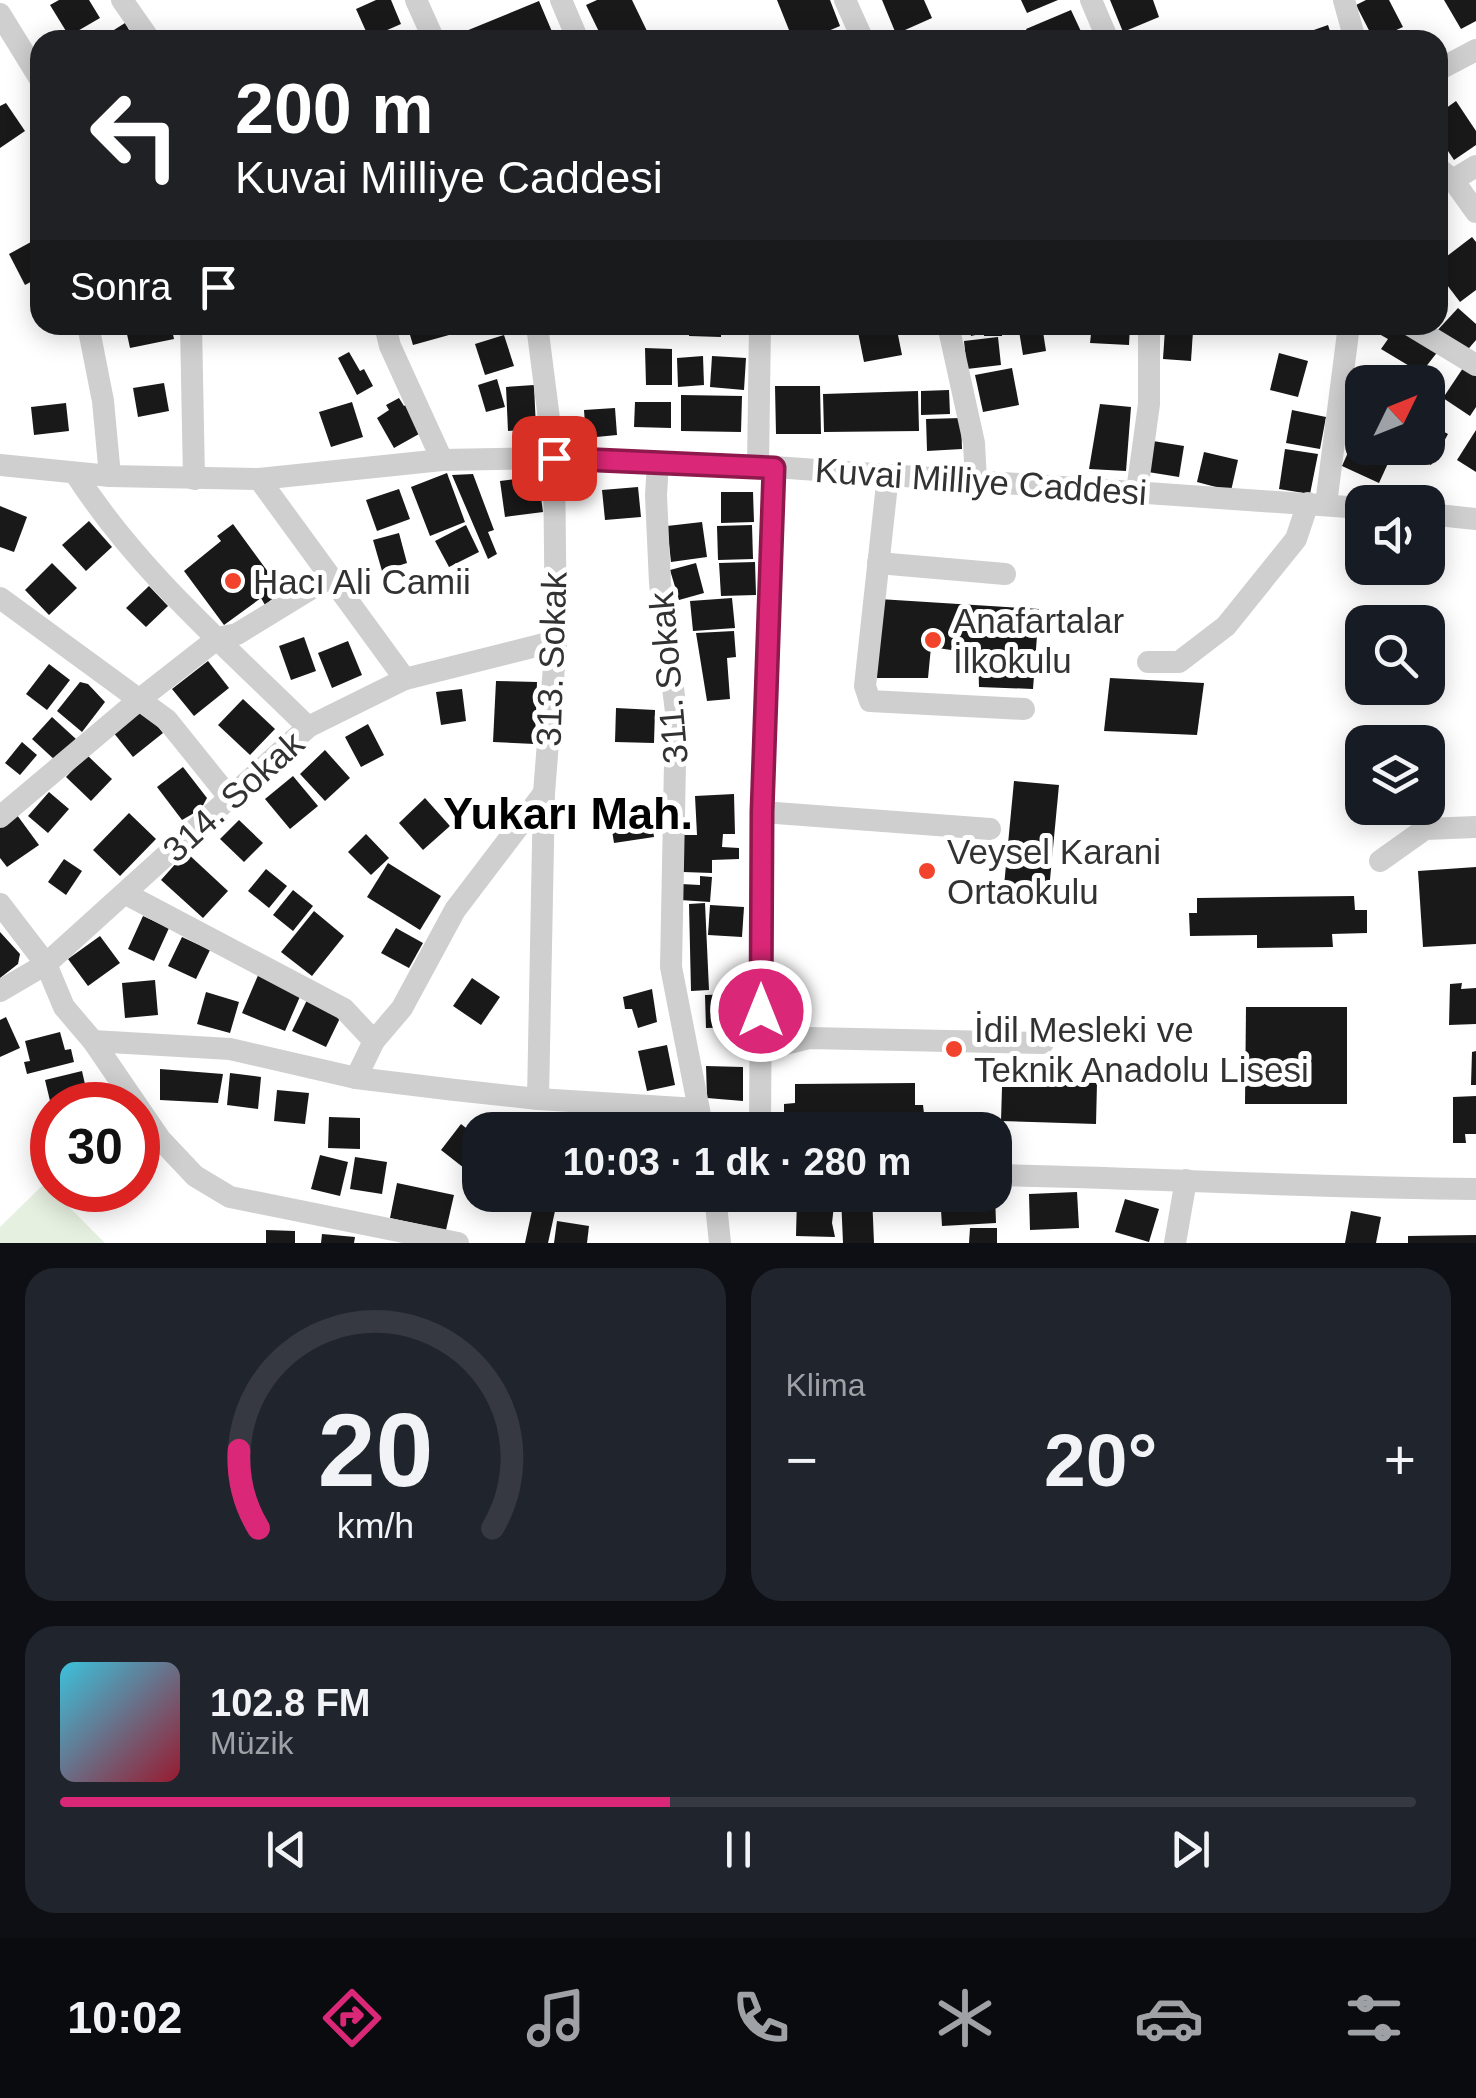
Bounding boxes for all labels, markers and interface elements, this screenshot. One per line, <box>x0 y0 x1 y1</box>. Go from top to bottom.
icon: left <box>70 70 200 200</box>
text: 200 m <box>235 70 433 148</box>
text: Kuvai Milliye Caddesi <box>235 152 663 203</box>
icon: arrive <box>191 260 246 315</box>
text: Sonra <box>70 266 171 308</box>
north arrow <box>1345 365 1445 465</box>
map controls <box>1345 365 1445 825</box>
pin <box>512 416 597 501</box>
icon: arrive <box>527 431 582 486</box>
street label: Kuvai Milliye Caddesi <box>814 450 1148 512</box>
button: sound <box>1345 485 1445 585</box>
place label: Hacı Ali Camii <box>253 562 471 601</box>
marker: Hacı Ali Camii <box>222 570 244 592</box>
street label: 313. Sokak <box>528 570 574 747</box>
street label: 311. Sokak <box>641 590 695 766</box>
place label: Anafartalar İlkokulu <box>953 601 1125 680</box>
button: search <box>1345 605 1445 705</box>
marker: Anafartalar İlkokulu <box>922 629 944 651</box>
street label: 314. Sokak <box>155 723 311 869</box>
button: layers <box>1345 725 1445 825</box>
district label: Yukarı Mah. <box>443 788 693 839</box>
place label: Veysel Karani Ortaokulu <box>947 832 1161 911</box>
marker: Veysel Karani Ortaokulu <box>916 860 938 882</box>
position arrow <box>709 959 813 1063</box>
place label: İdil Mesleki ve Teknik Anadolu Lisesi <box>974 1010 1309 1089</box>
marker: İdil Mesleki ve Teknik Anadolu Lisesi <box>943 1038 965 1060</box>
speed limit sign: 30 <box>30 1082 160 1212</box>
text: 10:03 · 1 dk · 280 m <box>563 1141 911 1183</box>
text: Klima <box>786 1367 866 1403</box>
text: 20 <box>317 1392 433 1508</box>
text: 20° <box>1044 1418 1157 1502</box>
text: − <box>786 1429 818 1491</box>
text: + <box>1384 1429 1416 1491</box>
text: km/h <box>337 1506 414 1546</box>
text: 102.8 FM <box>210 1682 371 1724</box>
text: Müzik <box>210 1725 294 1761</box>
icon: previous <box>259 1822 314 1877</box>
icon: pause <box>711 1822 766 1877</box>
icon: next <box>1163 1822 1218 1877</box>
icon: directions <box>317 1983 387 2053</box>
icon: music <box>521 1983 591 2053</box>
icon: phone <box>726 1983 796 2053</box>
icon: climate <box>930 1983 1000 2053</box>
icon: car <box>1134 1983 1204 2053</box>
icon: filters <box>1339 1983 1409 2053</box>
text: 10:02 <box>67 1992 182 2043</box>

